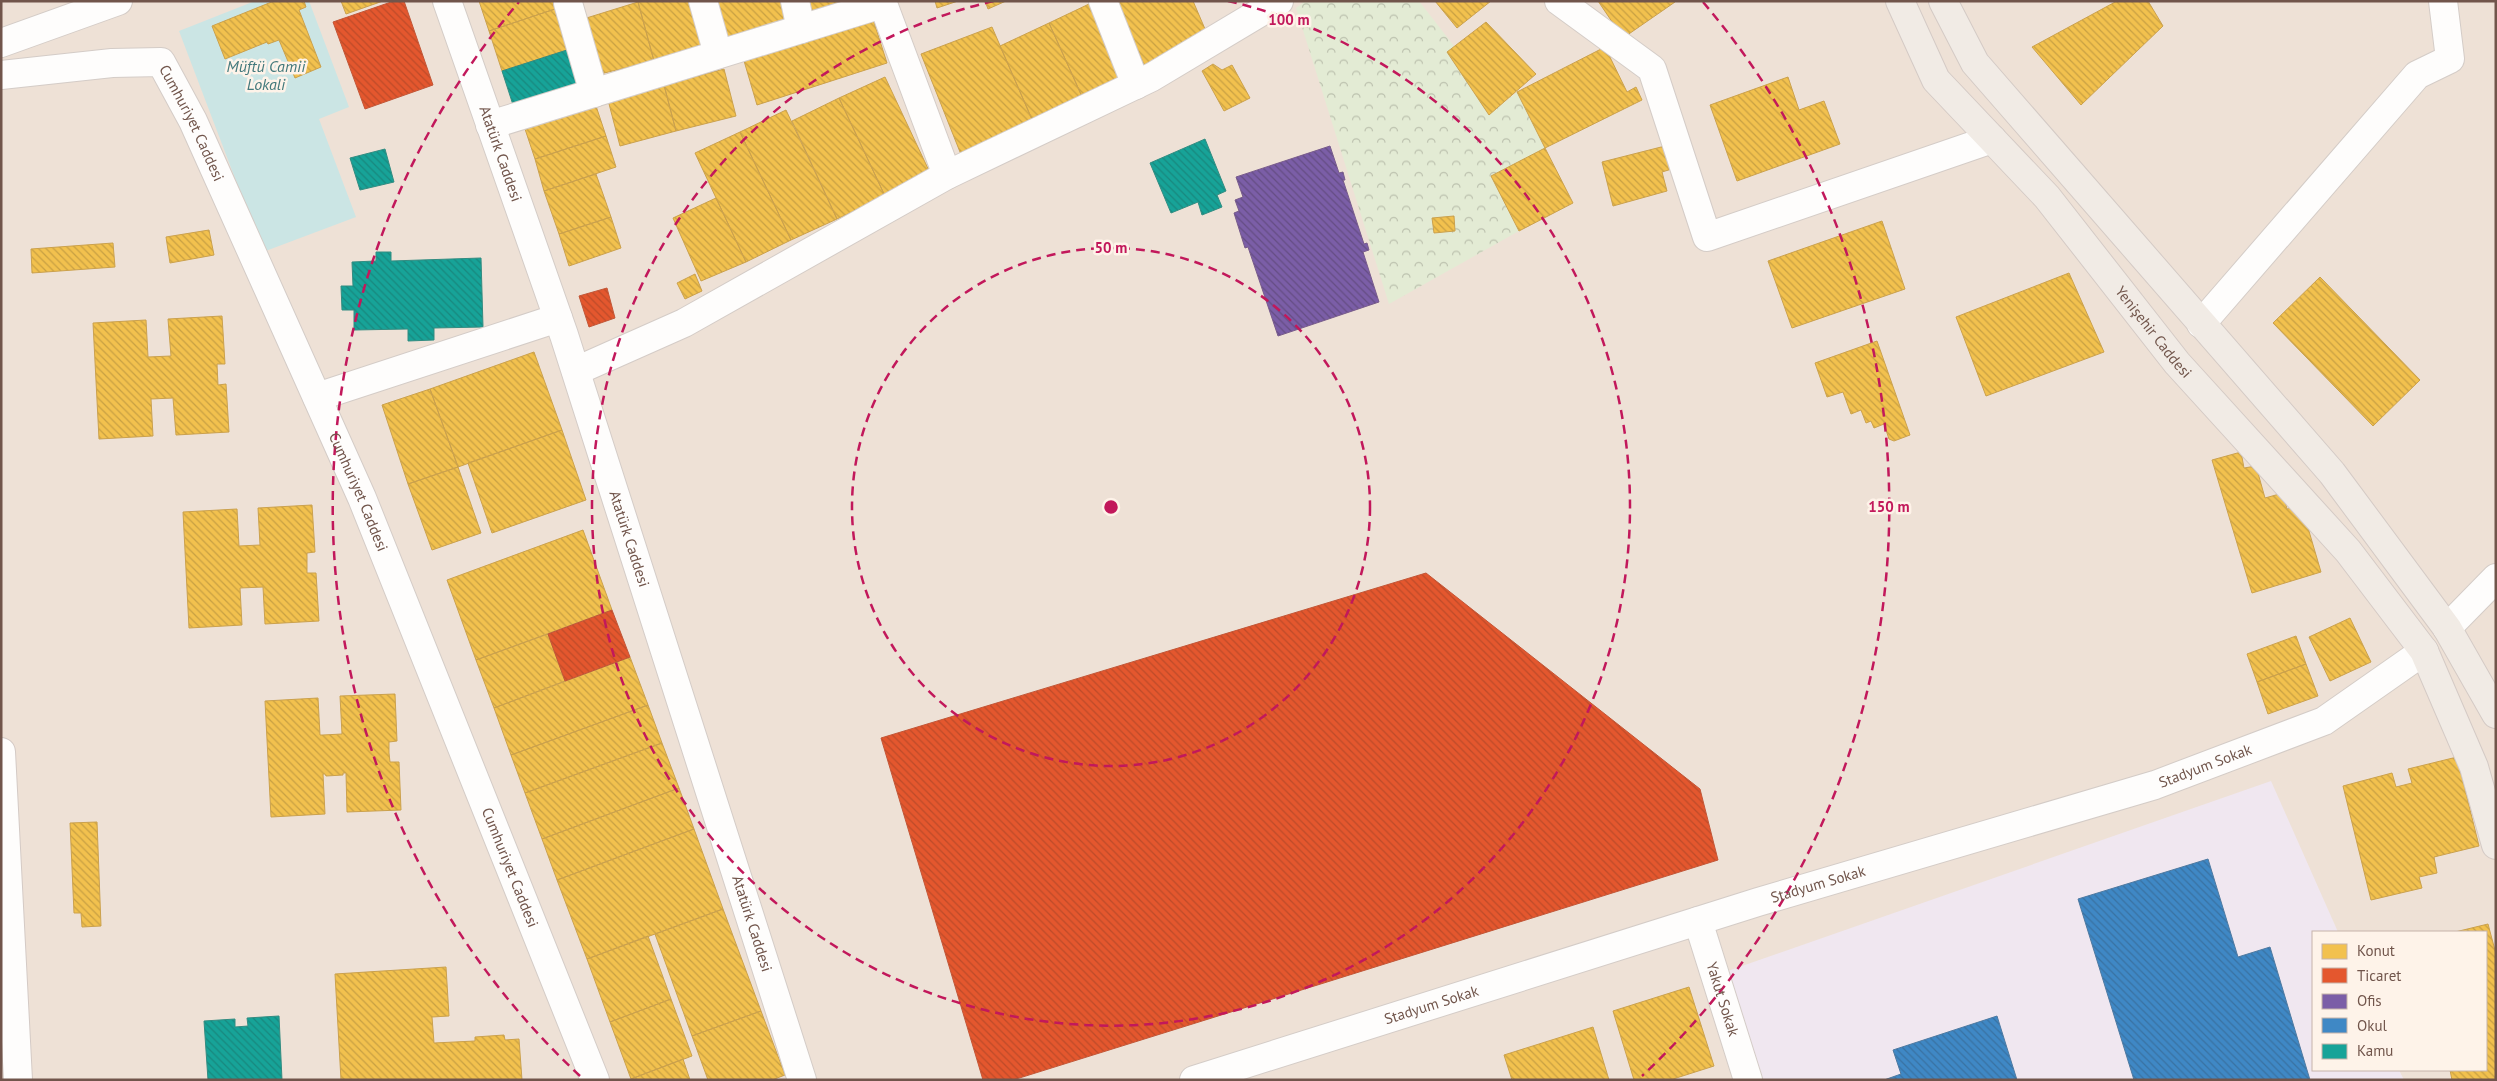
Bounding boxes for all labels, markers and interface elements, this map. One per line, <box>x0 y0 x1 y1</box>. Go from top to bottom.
text: 100 m <box>1268 10 1310 29</box>
water label: Müftü Camii Lokali <box>227 56 306 94</box>
street label: Cumhuriyet Caddesi <box>155 61 229 184</box>
street label: Atatürk Caddesi <box>476 103 527 204</box>
text: 50 m <box>1095 238 1127 257</box>
street label: Yenişehir Caddesi <box>2111 282 2196 382</box>
street label: Cumhuriyet Caddesi <box>325 429 392 554</box>
street label: Atatürk Caddesi <box>605 488 654 589</box>
text: 150 m <box>1868 497 1910 516</box>
centre of rings <box>1102 498 1120 516</box>
street label: Stadyum Sokak <box>2156 739 2255 792</box>
street label: Cumhuriyet Caddesi <box>478 805 543 930</box>
street label: Stadyum Sokak <box>1768 861 1868 907</box>
street label: Atatürk Caddesi <box>728 873 777 974</box>
legend <box>2312 931 2487 1071</box>
text: Konut <box>2357 941 2395 960</box>
street label: Yakut Sokak <box>1702 960 1744 1039</box>
text: Ticaret <box>2357 966 2401 985</box>
street label: Stadyum Sokak <box>1382 981 1482 1028</box>
text: Ofis <box>2357 991 2382 1010</box>
text: Okul <box>2357 1016 2388 1035</box>
text: Kamu <box>2357 1041 2393 1060</box>

